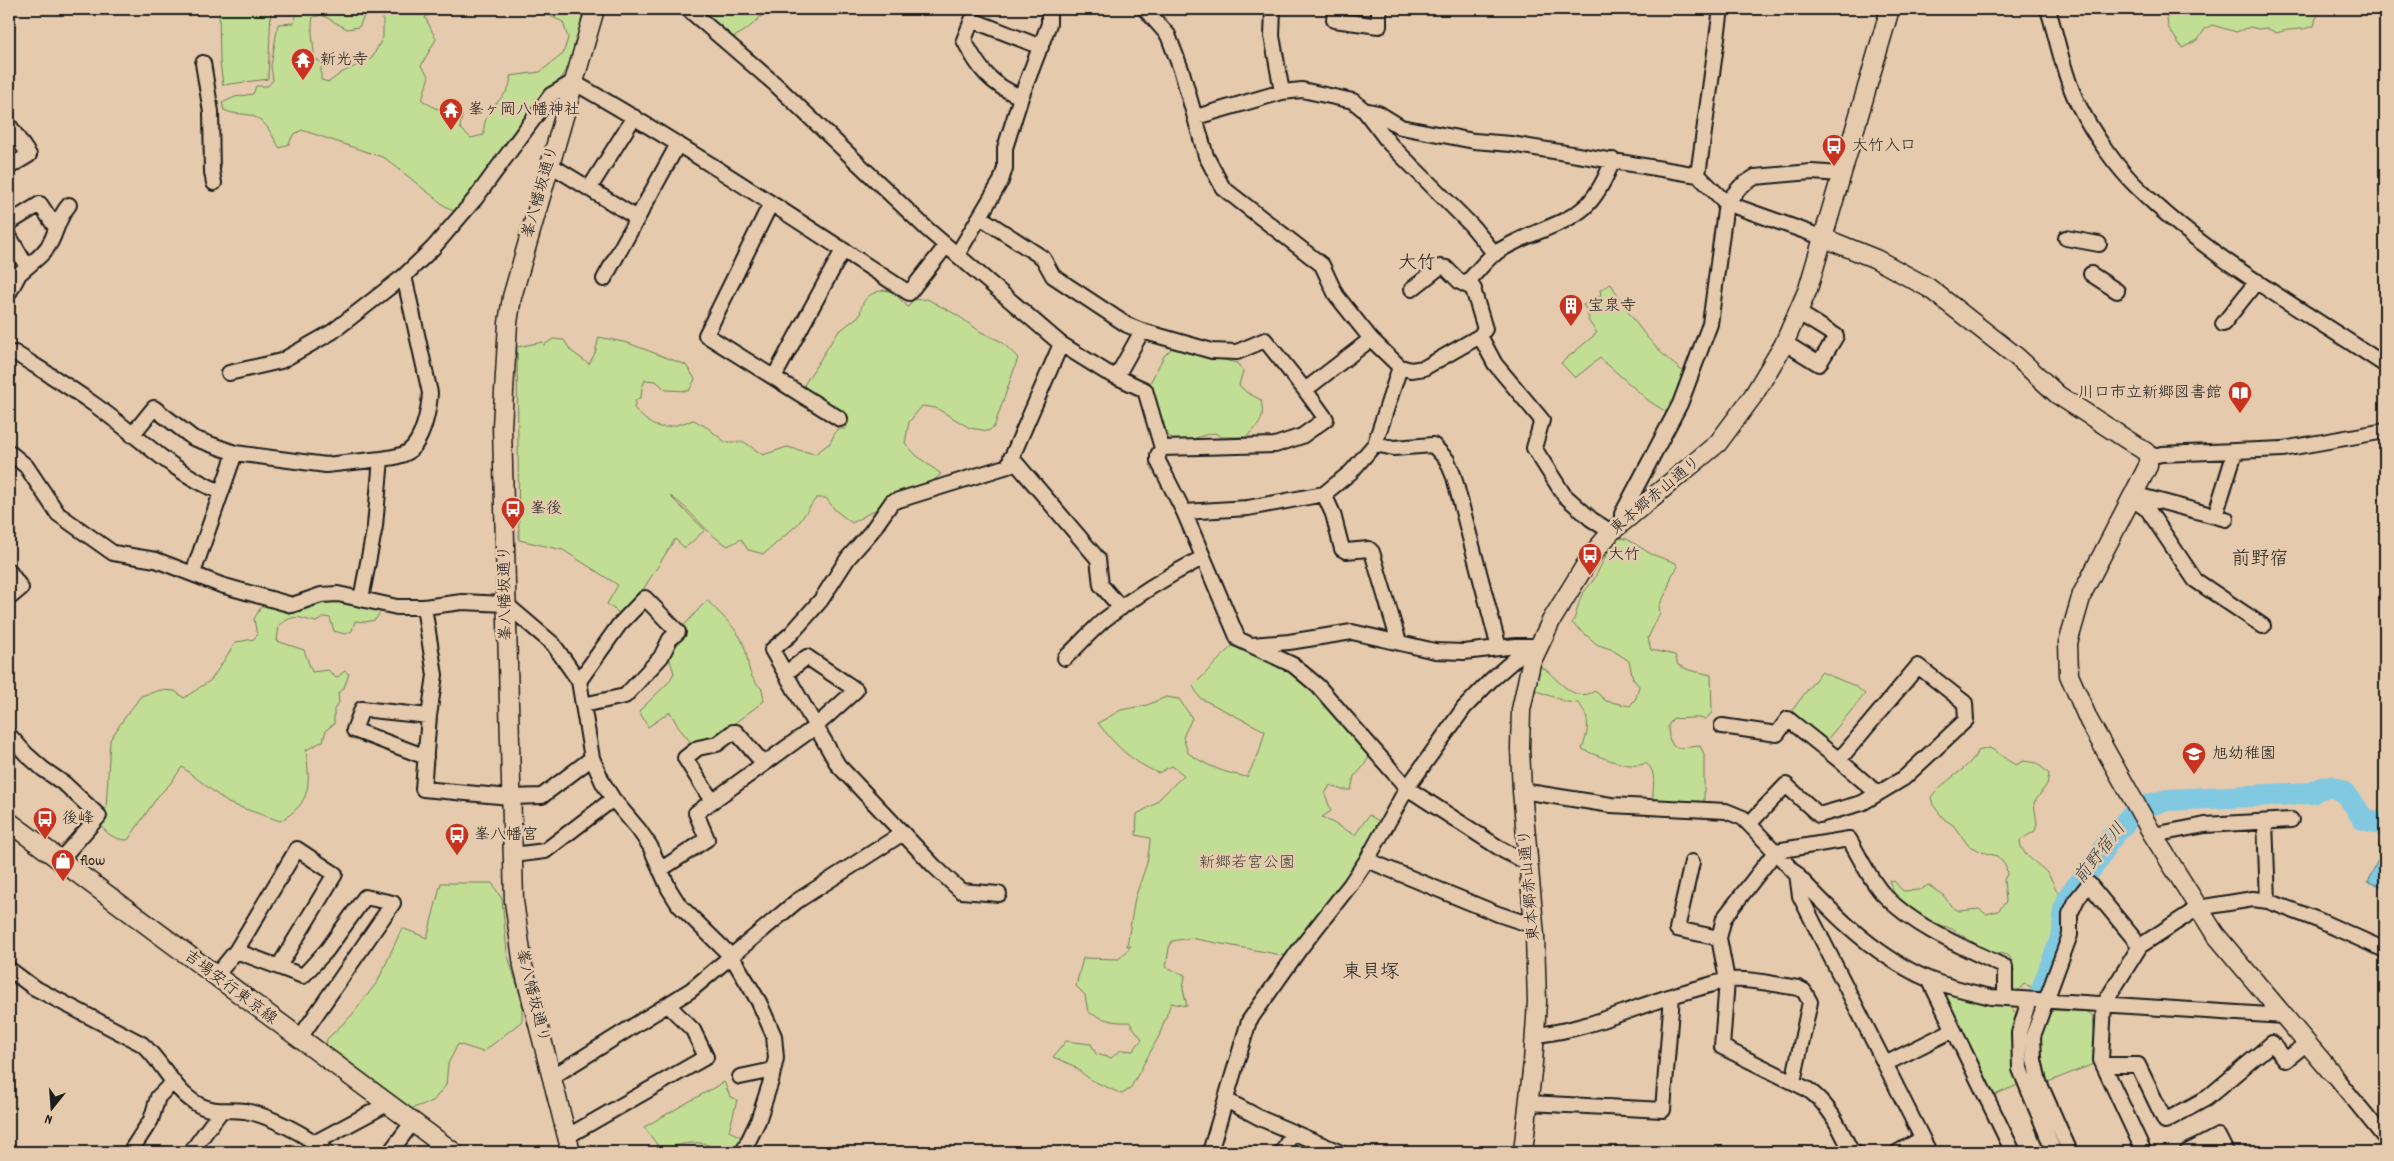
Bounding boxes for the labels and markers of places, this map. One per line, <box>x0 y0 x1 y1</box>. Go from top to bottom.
temple icon: 新光寺 <box>290 47 316 81</box>
place label: 新光寺 <box>320 49 368 72</box>
temple icon: 峯ヶ岡八幡神社 <box>438 97 464 131</box>
place label: 峯ヶ岡八幡神社 <box>468 99 580 122</box>
bus stop icon: 大竹入口 <box>1821 133 1847 167</box>
place label: 大竹入口 <box>1852 135 1916 158</box>
building icon: 宝泉寺 <box>1558 293 1584 327</box>
place label: 宝泉寺 <box>1588 295 1636 318</box>
library icon: 川口市立新郷図書館 <box>2227 380 2253 414</box>
place label: 川口市立新郷図書館 <box>2078 382 2222 405</box>
bus stop icon: 峯後 <box>500 496 526 530</box>
place label: 峯後 <box>530 498 562 521</box>
bus stop icon: 大竹 <box>1577 542 1603 576</box>
place label: 大竹 <box>1608 544 1640 567</box>
school or university icon: 旭幼稚園 <box>2181 741 2207 775</box>
place label: 旭幼稚園 <box>2212 743 2276 766</box>
bus stop icon: 後峰 <box>32 806 58 840</box>
place label: 後峰 <box>62 808 94 831</box>
bus stop icon: 峯八幡宮 <box>444 822 470 856</box>
place label: 峯八幡宮 <box>474 824 538 847</box>
shop icon: flow <box>50 848 76 882</box>
place label: flow <box>80 850 105 873</box>

